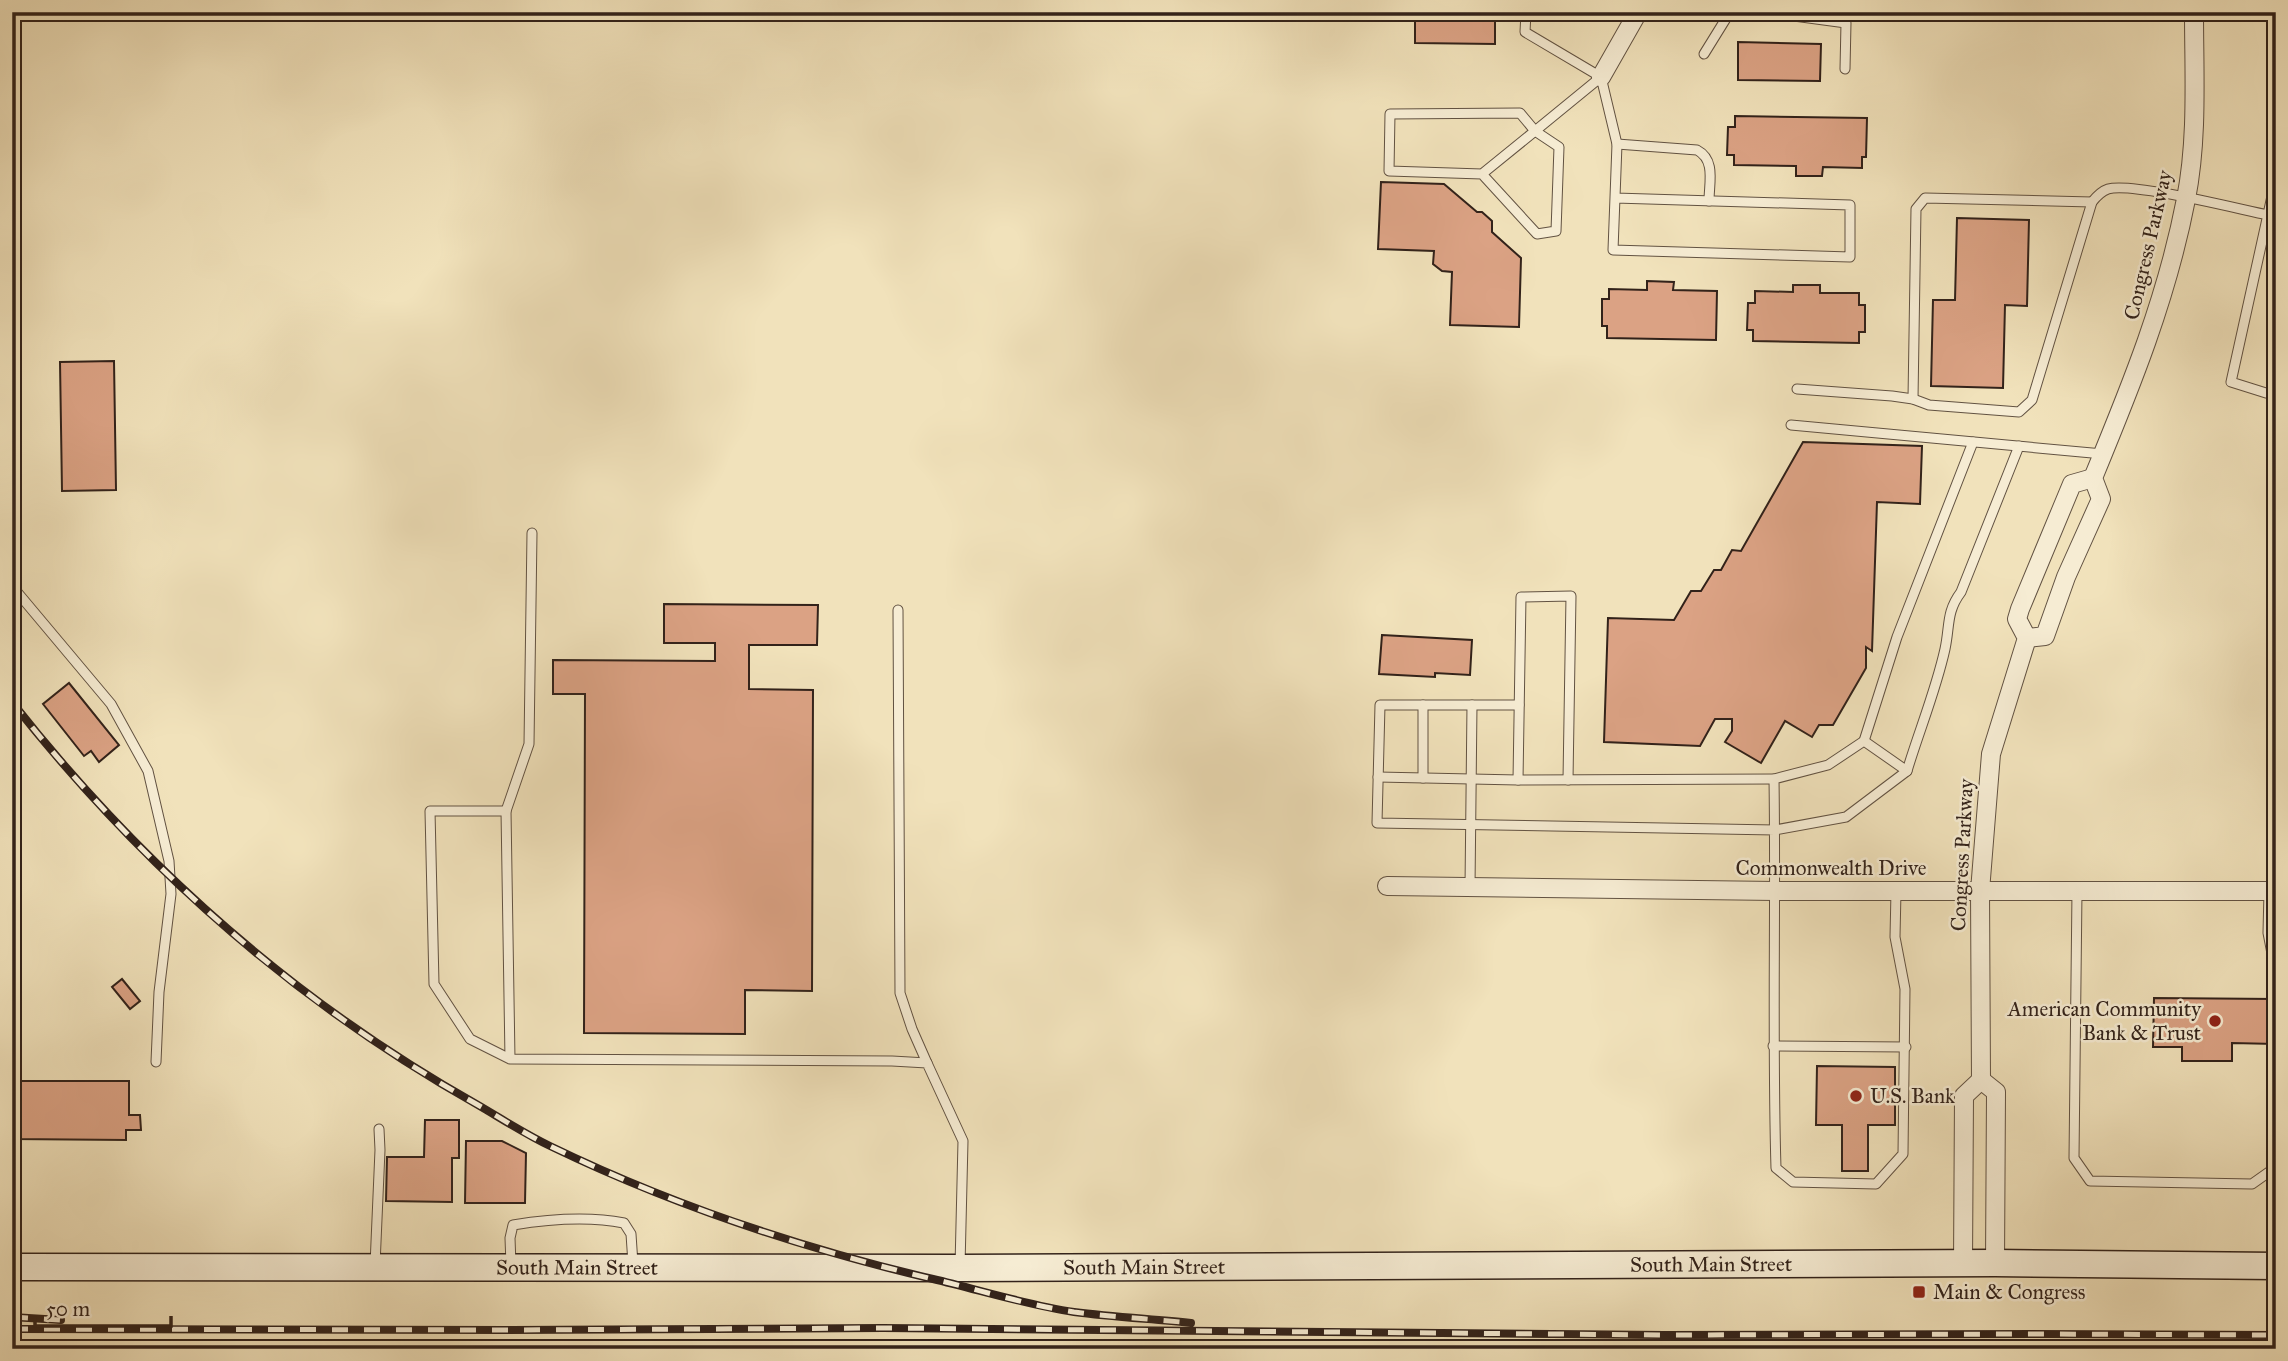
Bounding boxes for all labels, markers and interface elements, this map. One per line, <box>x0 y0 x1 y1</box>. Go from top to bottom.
street label: Congress Parkway <box>2118 167 2178 322</box>
street label: Congress Parkway <box>1945 777 1979 932</box>
street label: Commonwealth Drive <box>1735 855 1927 881</box>
place label: American Community Bank & Trust <box>2007 996 2202 1046</box>
marker: American Community Bank & Trust <box>2207 1013 2223 1029</box>
place label: U.S. Bank <box>1870 1083 1955 1109</box>
marker: U.S. Bank <box>1848 1088 1864 1104</box>
street label: South Main Street <box>1630 1251 1793 1278</box>
street label: South Main Street <box>1063 1254 1226 1281</box>
street label: South Main Street <box>496 1255 659 1281</box>
place label: Main & Congress <box>1933 1279 2086 1305</box>
scale bar <box>35 1284 172 1328</box>
marker: Main & Congress <box>1911 1284 1927 1300</box>
text: 50 m <box>46 1296 91 1322</box>

